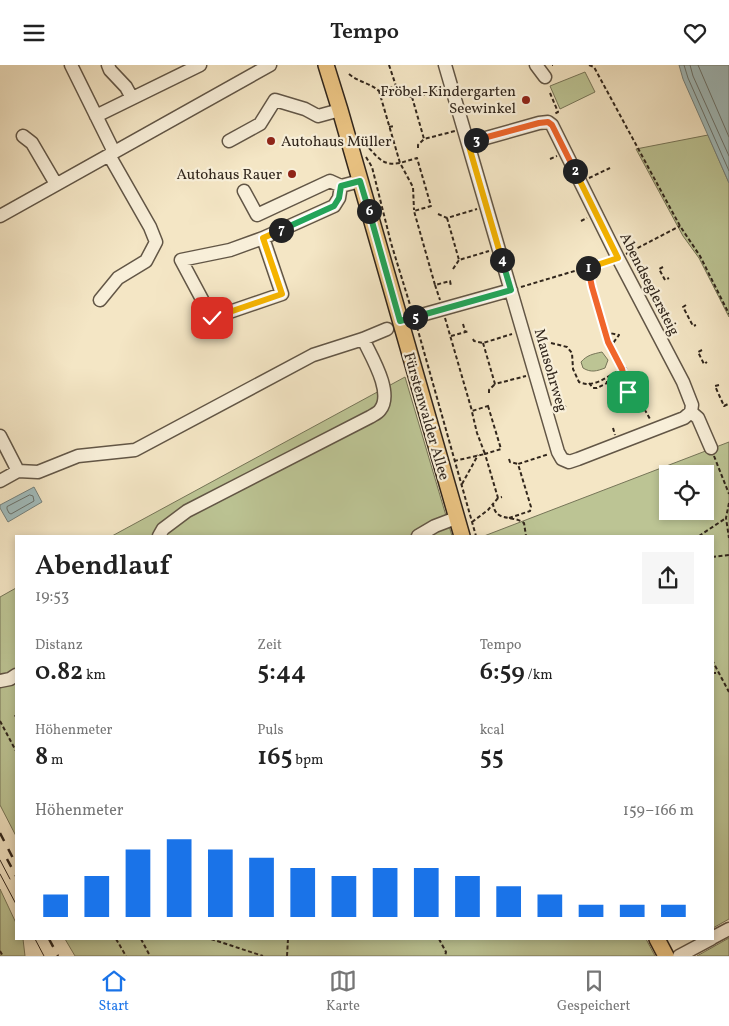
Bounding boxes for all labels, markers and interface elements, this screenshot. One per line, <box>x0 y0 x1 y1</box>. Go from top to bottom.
text: Tempo <box>330 17 399 48</box>
icon: menu <box>20 19 48 47</box>
icon: heart <box>681 19 709 47</box>
place label: Fröbel-Kindergarten Seewinkel <box>380 82 516 120</box>
marker: Fröbel-Kindergarten Seewinkel <box>520 94 532 106</box>
pin: 3 <box>464 127 488 153</box>
text: 3 <box>473 131 480 150</box>
place label: Autohaus Müller <box>281 132 391 153</box>
marker: Autohaus Müller <box>265 135 277 147</box>
pin: 2 <box>562 159 588 183</box>
text: 2 <box>572 162 579 181</box>
place label: Autohaus Rauer <box>176 165 282 186</box>
marker: Autohaus Rauer <box>286 168 298 180</box>
pin: 6 <box>356 199 382 223</box>
text: 6 <box>366 202 373 221</box>
pin: 7 <box>268 217 294 243</box>
text: 7 <box>278 221 285 240</box>
street label: Abendseglersteig <box>614 229 684 340</box>
pin: 4 <box>490 247 514 273</box>
text: 4 <box>498 251 507 270</box>
pin: 1 <box>576 255 600 281</box>
text: 1 <box>586 259 591 278</box>
pin <box>191 297 233 339</box>
icon: check <box>198 304 226 332</box>
pin: 5 <box>402 305 428 329</box>
text: 5 <box>412 308 419 327</box>
street label: Mausohrweg <box>528 326 572 415</box>
street label: Fürstenwalder Allee <box>397 350 454 483</box>
pin <box>607 371 649 413</box>
icon: arrive <box>614 378 642 406</box>
map controls <box>659 465 714 520</box>
button: locate <box>659 465 714 520</box>
text: Abendlauf <box>35 547 170 586</box>
button: share <box>642 552 694 604</box>
text: 19:53 <box>35 586 69 608</box>
text: Distanz <box>35 636 83 655</box>
text: Zeit <box>257 636 282 655</box>
text: Tempo <box>480 636 521 655</box>
text: 0.82 <box>35 655 83 690</box>
text: 5:44 <box>257 655 306 690</box>
text: 6:59 <box>480 655 525 690</box>
text: km <box>83 666 106 685</box>
text: /km <box>525 666 553 685</box>
text: Höhenmeter <box>35 721 113 740</box>
text: Puls <box>257 721 284 740</box>
text: kcal <box>480 721 505 740</box>
text: 8 <box>35 740 48 775</box>
text: 165 <box>257 740 293 775</box>
text: 55 <box>480 740 504 775</box>
text: m <box>48 751 63 770</box>
text: bpm <box>293 751 323 770</box>
text: Höhenmeter <box>35 800 124 822</box>
text: 159–166 m <box>623 800 694 822</box>
tab: Start <box>99 967 129 1016</box>
tab: Karte <box>326 967 360 1016</box>
tab: Gespeichert <box>557 967 630 1016</box>

